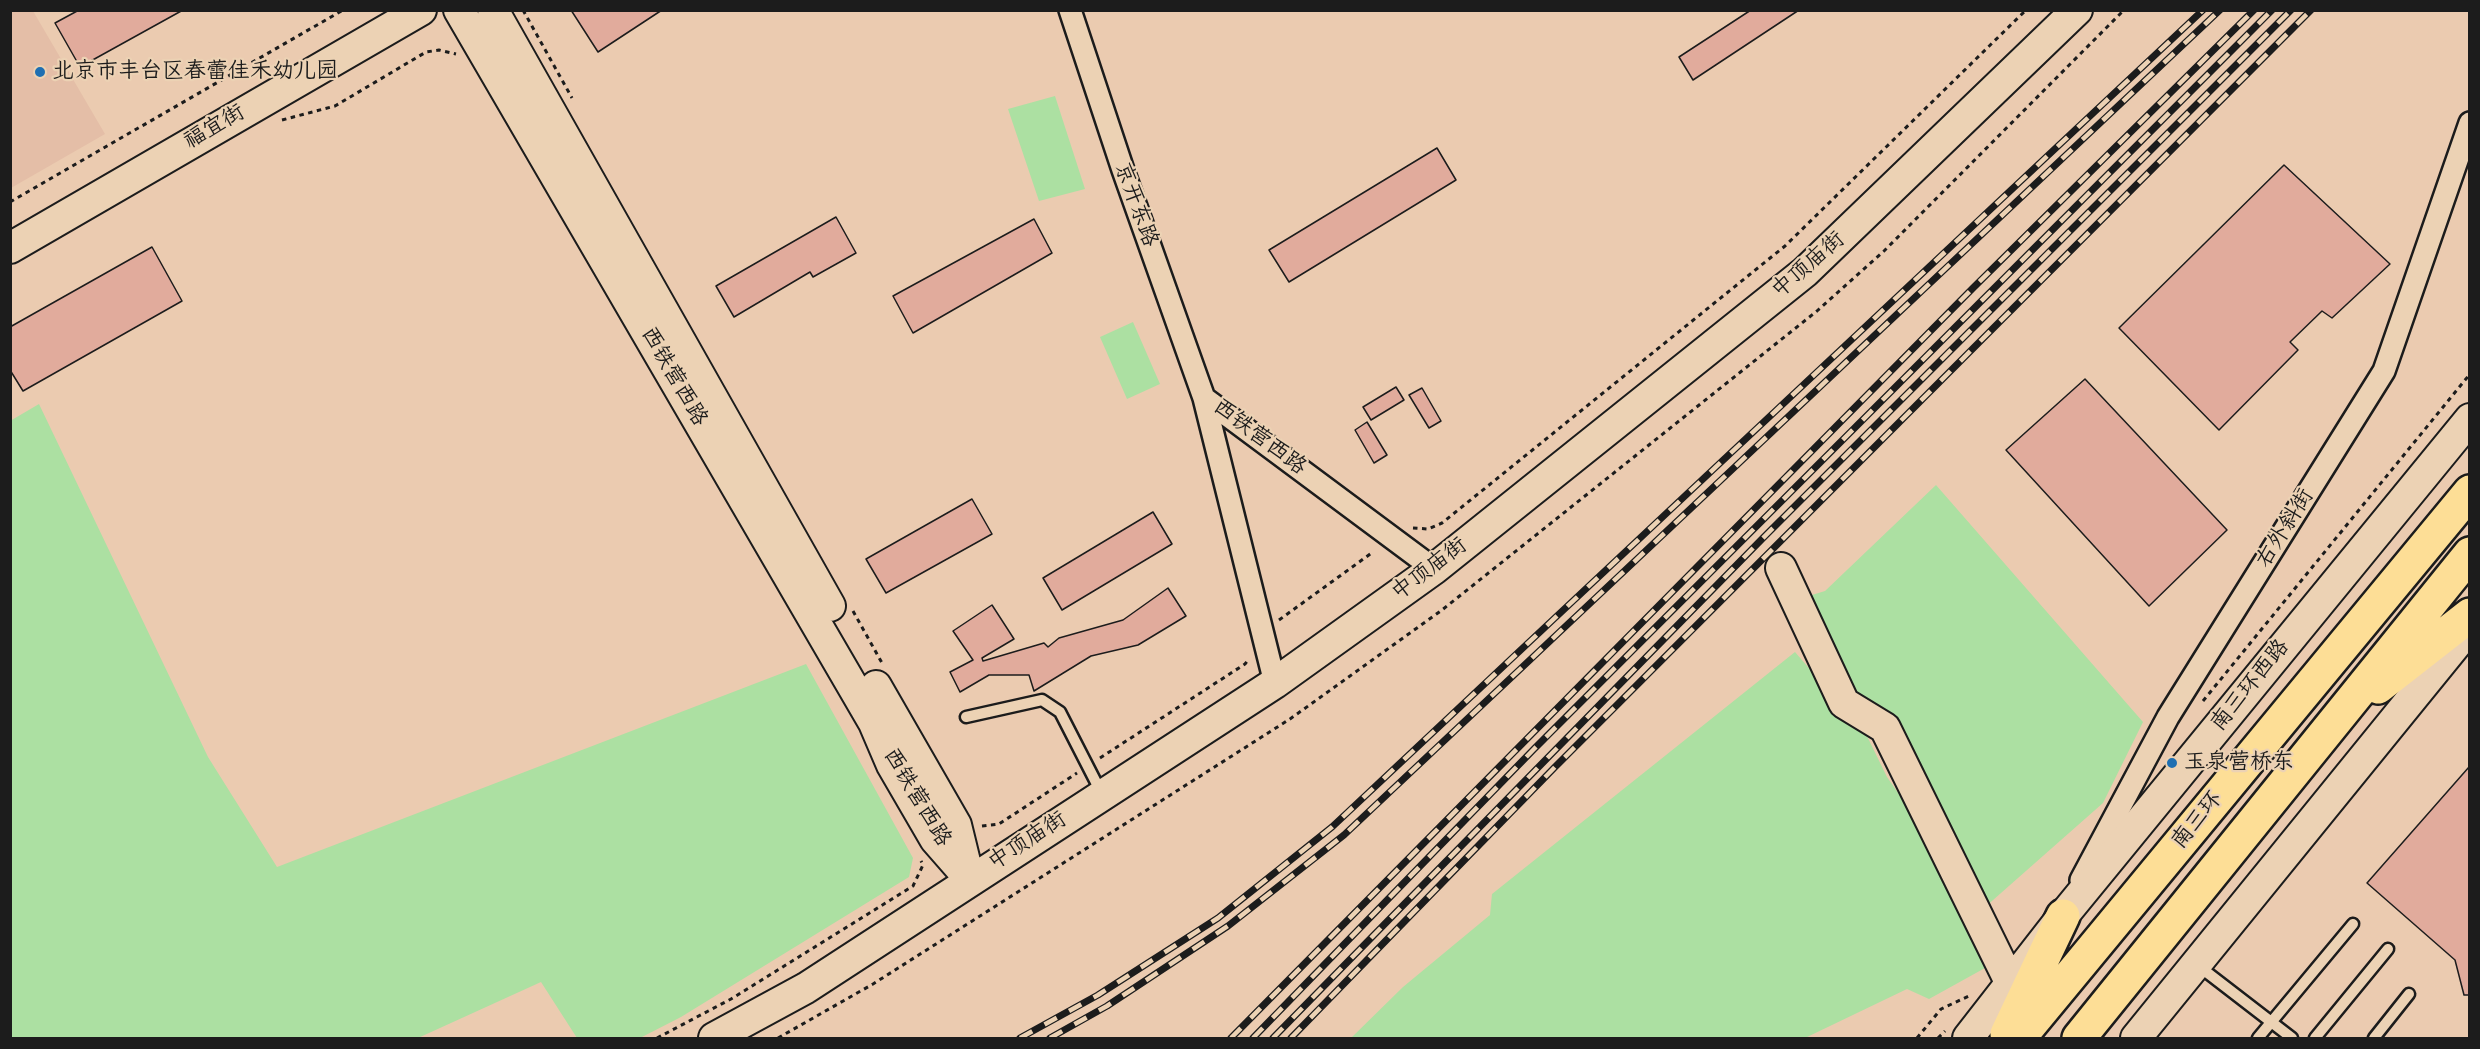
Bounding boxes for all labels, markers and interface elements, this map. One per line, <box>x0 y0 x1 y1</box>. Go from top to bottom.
place label: 北京市丰台区春蕾佳禾幼儿园 <box>52 59 338 85</box>
marker: 北京市丰台区春蕾佳禾幼儿园 <box>33 65 47 79</box>
street label: 福宜街 <box>180 100 250 156</box>
street label: 京开东路 <box>1108 159 1162 251</box>
street label: 中顶庙街 <box>1767 227 1851 305</box>
street label: 西铁营西路 <box>634 323 712 431</box>
street label: 西铁营西路 <box>1207 394 1311 482</box>
street label: 右外斜街 <box>2251 485 2321 573</box>
street label: 中顶庙街 <box>1387 533 1473 607</box>
street label: 南三环西路 <box>2206 635 2296 737</box>
street label: 西铁营西路 <box>876 744 956 852</box>
place label: 玉泉营桥东 <box>2184 750 2294 776</box>
marker: 玉泉营桥东 <box>2165 756 2179 770</box>
street label: 南三环 <box>2167 787 2229 855</box>
street label: 中顶庙街 <box>984 807 1072 877</box>

